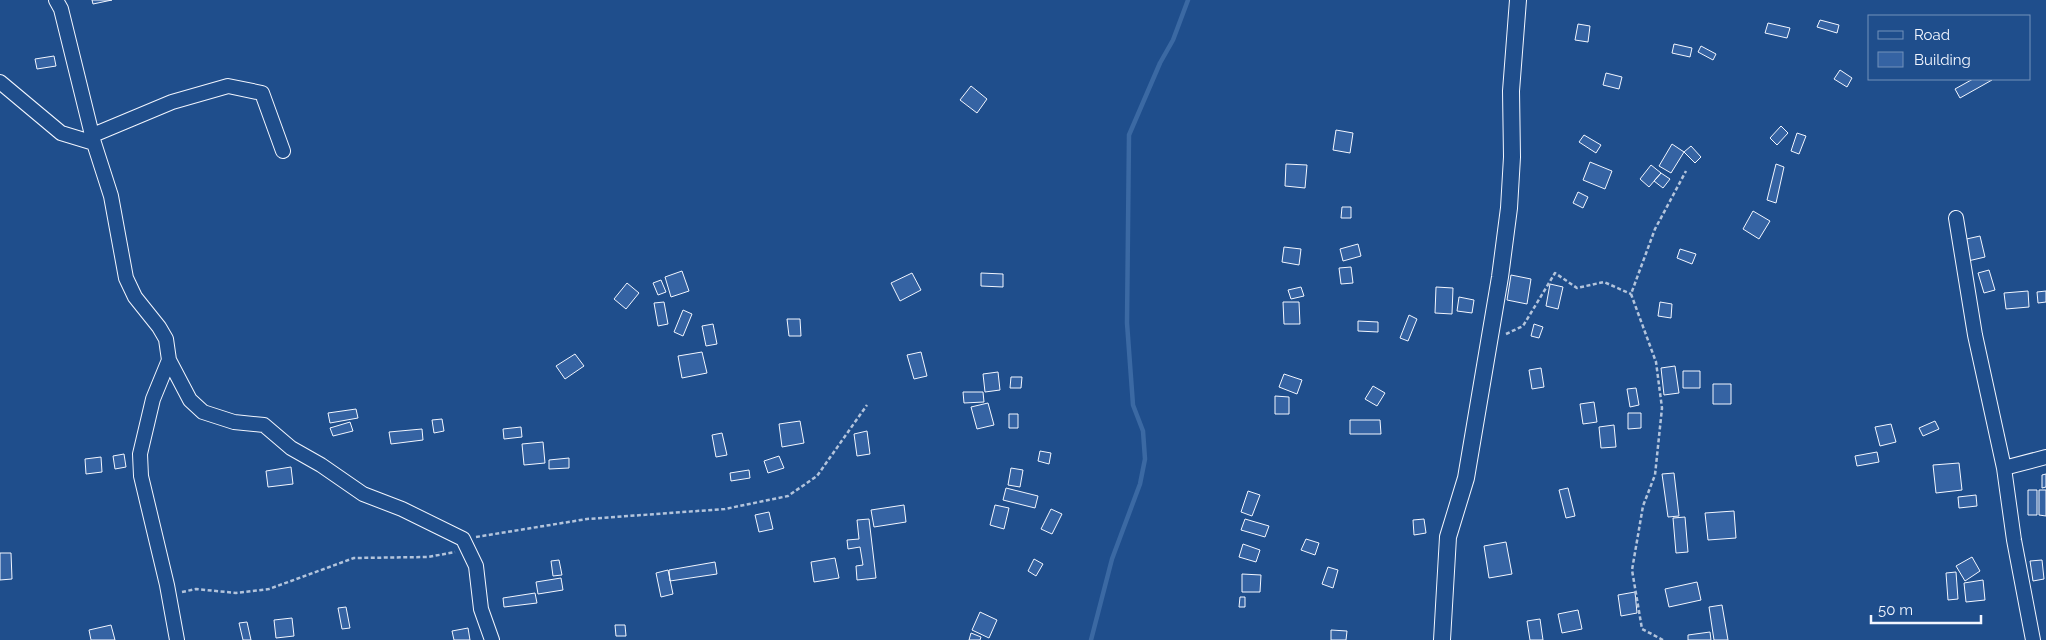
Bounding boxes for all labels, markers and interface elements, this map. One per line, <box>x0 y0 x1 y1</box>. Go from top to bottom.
legend <box>1868 15 2031 80</box>
text: Road <box>1914 26 1950 44</box>
text: Building <box>1914 51 1971 69</box>
scale bar <box>1871 592 1981 624</box>
text: 50 m <box>1878 601 1913 619</box>

